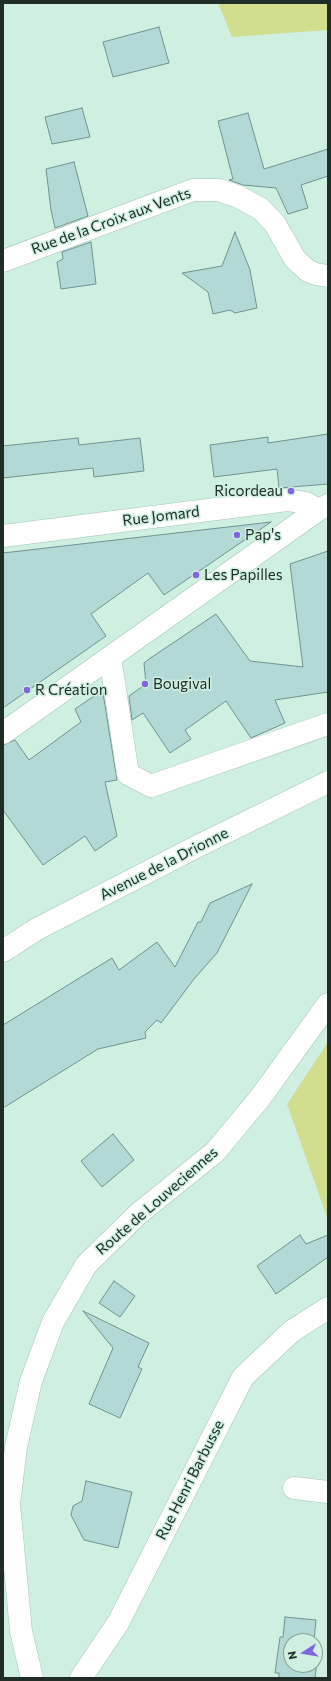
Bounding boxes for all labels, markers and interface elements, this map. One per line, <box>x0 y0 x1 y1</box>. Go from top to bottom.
street label: Rue de la Croix aux Vents <box>29 184 193 258</box>
place label: Ricordeau <box>214 482 283 500</box>
marker: Ricordeau <box>286 486 296 496</box>
street label: Rue Jomard <box>121 502 201 530</box>
place label: Pap's <box>245 526 281 544</box>
marker: Pap's <box>232 530 242 540</box>
place label: Les Papilles <box>204 566 283 584</box>
marker: Les Papilles <box>191 570 201 580</box>
place label: Bougival <box>153 675 211 693</box>
marker: Bougival <box>140 679 150 689</box>
place label: R Création <box>35 681 107 699</box>
marker: R Création <box>22 685 32 695</box>
street label: Avenue de la Drionne <box>97 824 231 904</box>
street label: Route de Louveciennes <box>92 1143 222 1259</box>
street label: Rue Henri Barbusse <box>152 1417 228 1543</box>
north arrow <box>283 1633 323 1673</box>
text: N <box>285 1650 299 1661</box>

